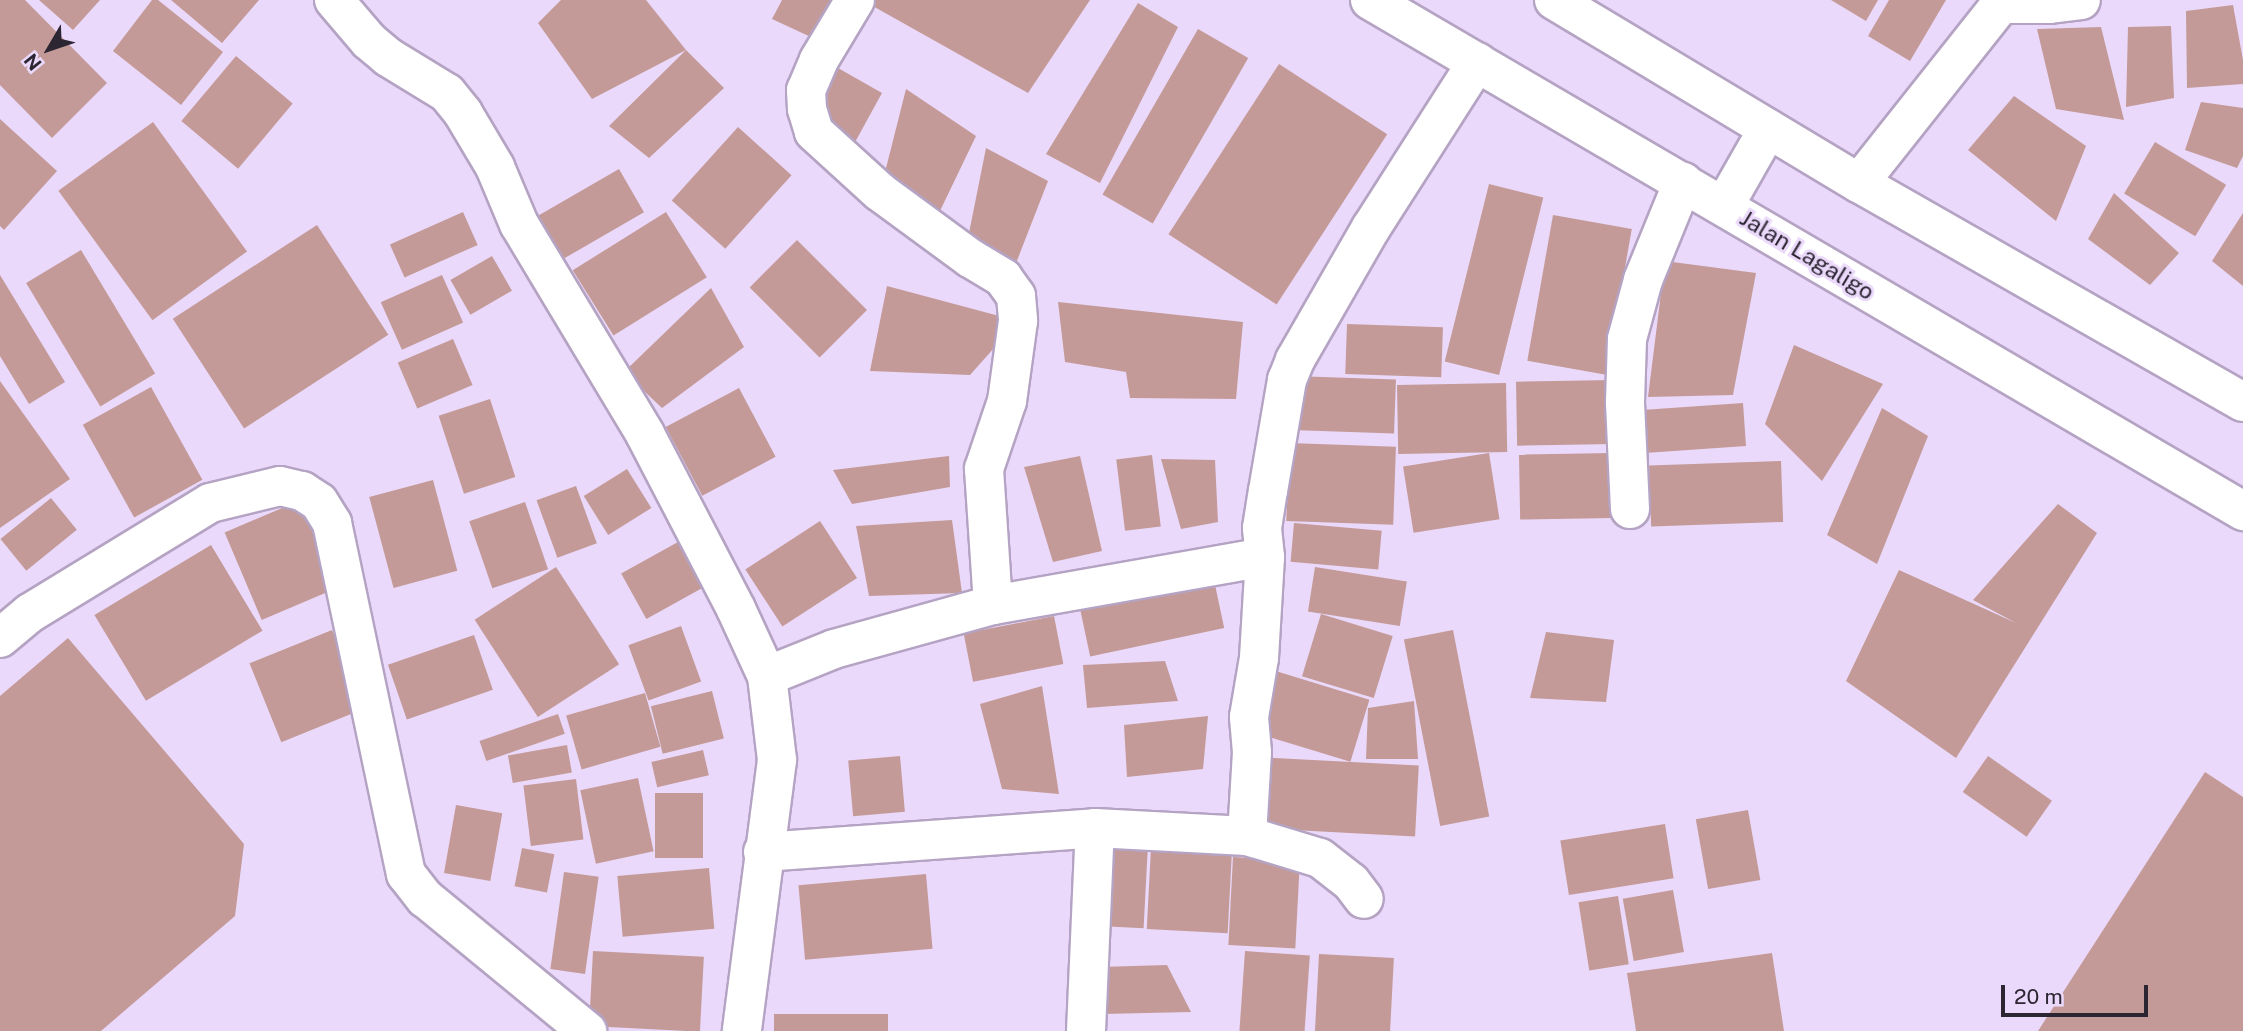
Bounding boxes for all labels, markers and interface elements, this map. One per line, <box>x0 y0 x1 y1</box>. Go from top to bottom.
north arrow <box>14 14 84 84</box>
text: N <box>19 50 46 75</box>
street label: Jalan Lagaligo <box>1735 204 1879 306</box>
scale bar <box>2005 972 2152 1016</box>
text: 20 m <box>2014 984 2063 1009</box>

